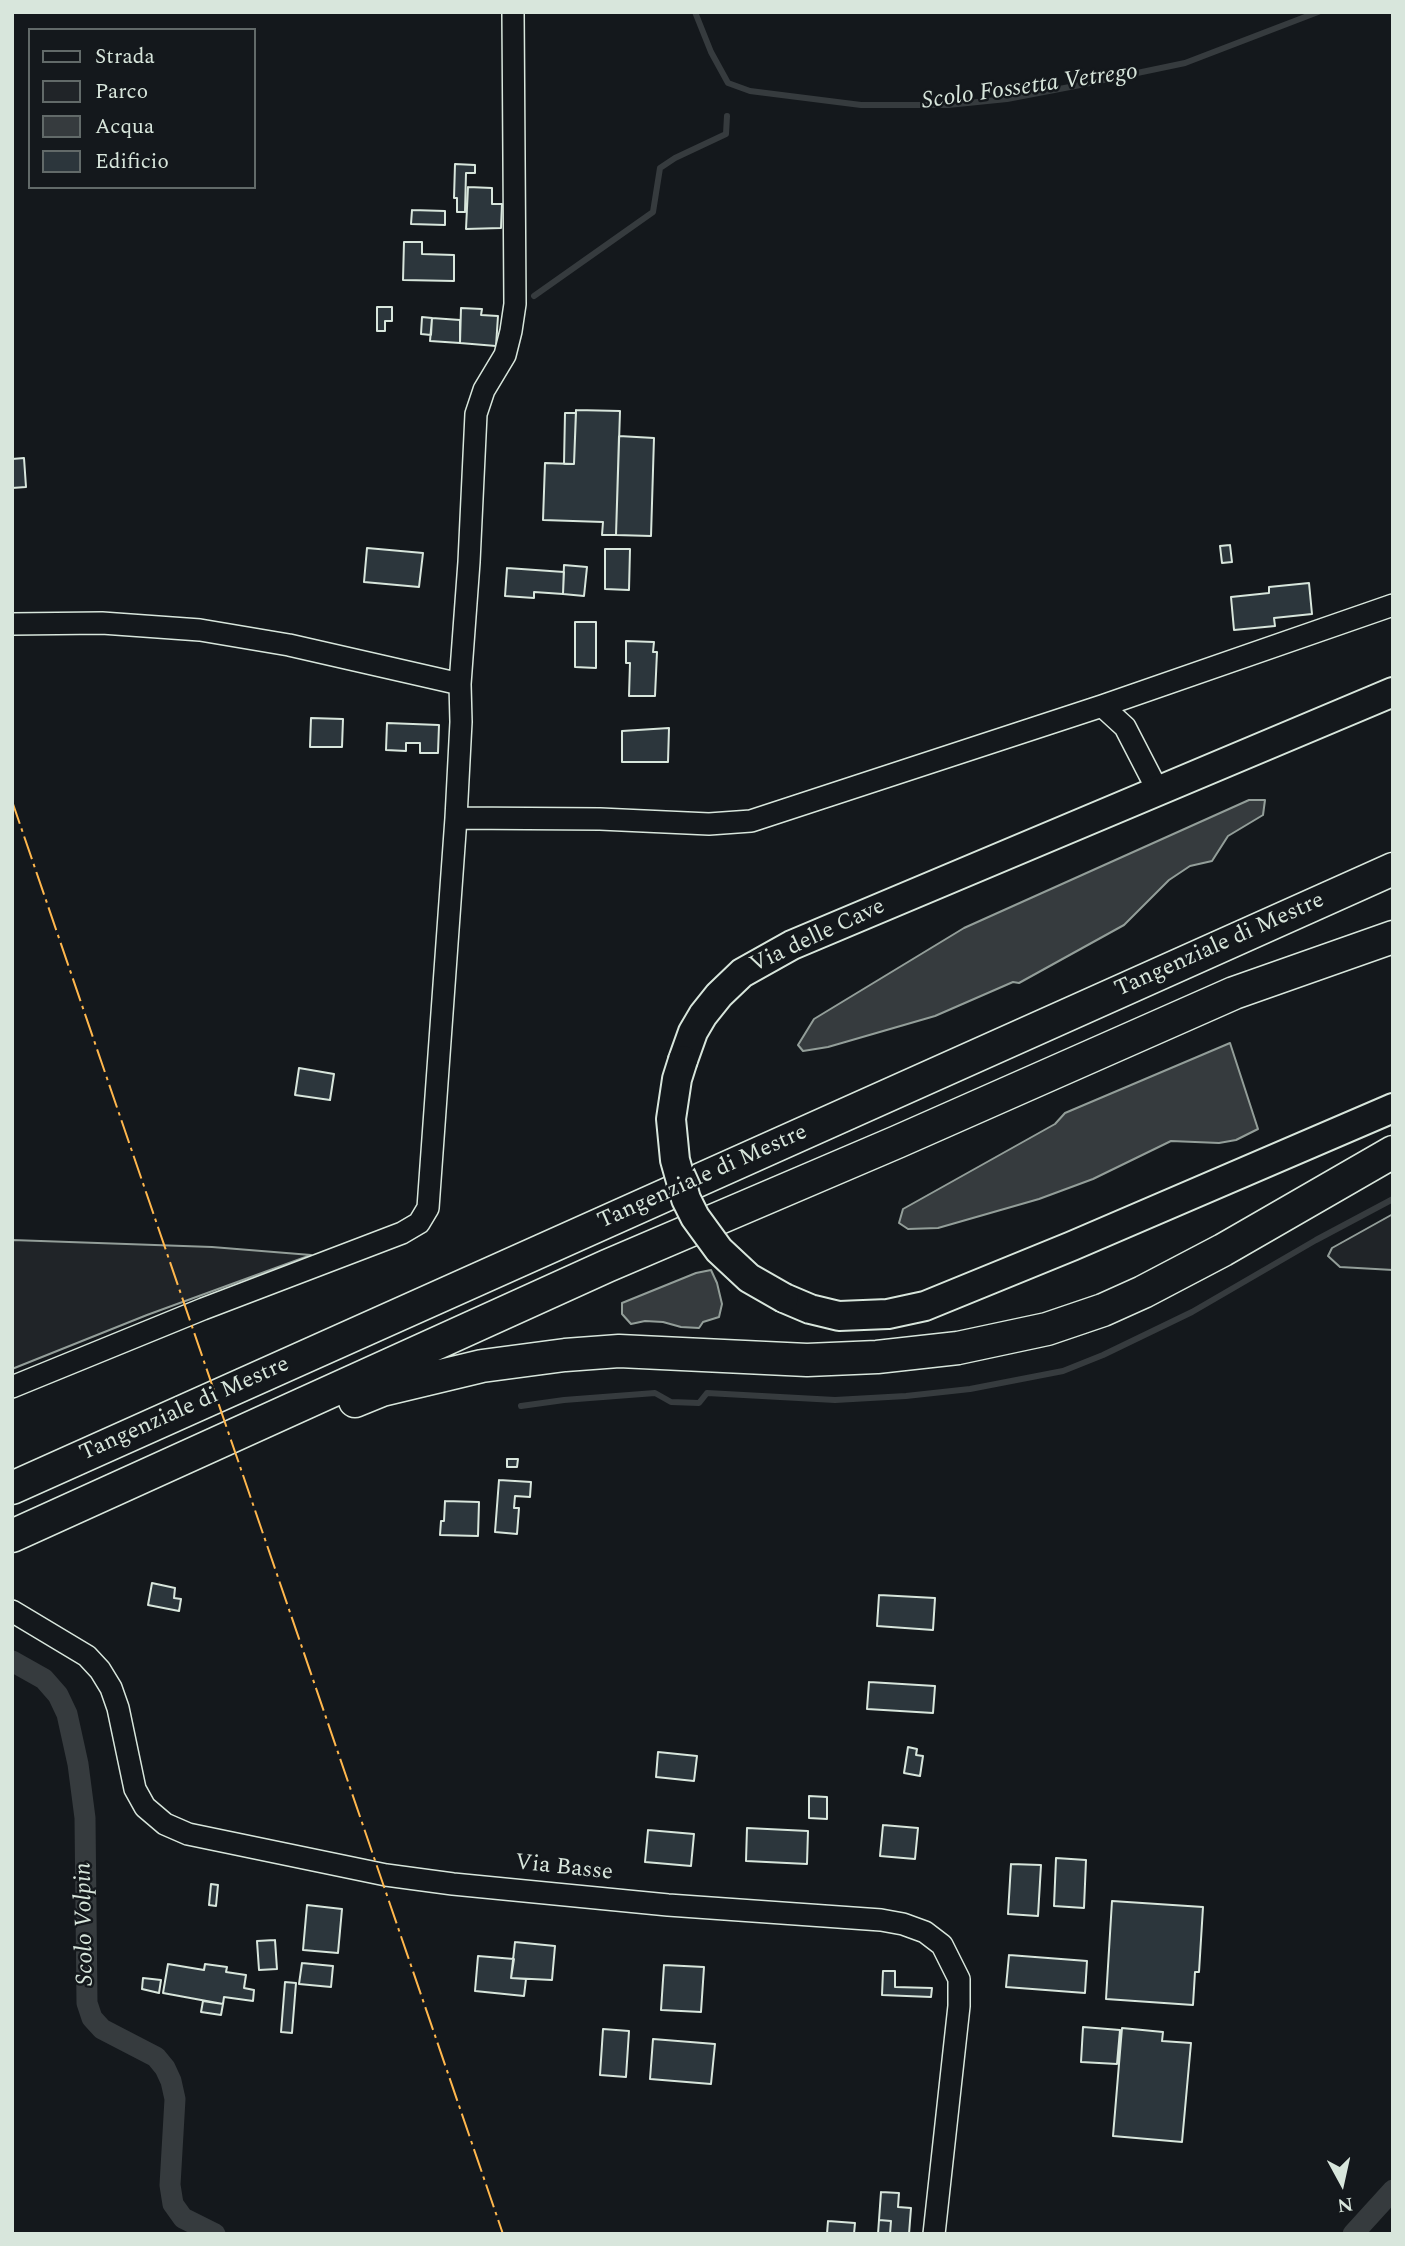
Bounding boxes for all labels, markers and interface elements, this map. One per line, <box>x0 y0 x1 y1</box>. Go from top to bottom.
legend <box>28 28 256 189</box>
text: Strada <box>95 41 155 73</box>
water label: Scolo Fossetta Vetrego <box>920 59 1140 117</box>
text: Parco <box>95 76 148 108</box>
text: Acqua <box>95 111 154 143</box>
text: Edificio <box>95 146 169 178</box>
street label: Tangenziale di Mestre <box>1111 887 1329 1005</box>
street label: Via delle Cave <box>746 894 890 980</box>
street label: Tangenziale di Mestre <box>594 1119 812 1237</box>
street label: Tangenziale di Mestre <box>76 1351 294 1469</box>
street label: Via Basse <box>514 1850 614 1888</box>
water label: Scolo Volpin <box>71 1862 101 1986</box>
north arrow <box>1307 2148 1377 2218</box>
text: N <box>1335 2189 1355 2220</box>

